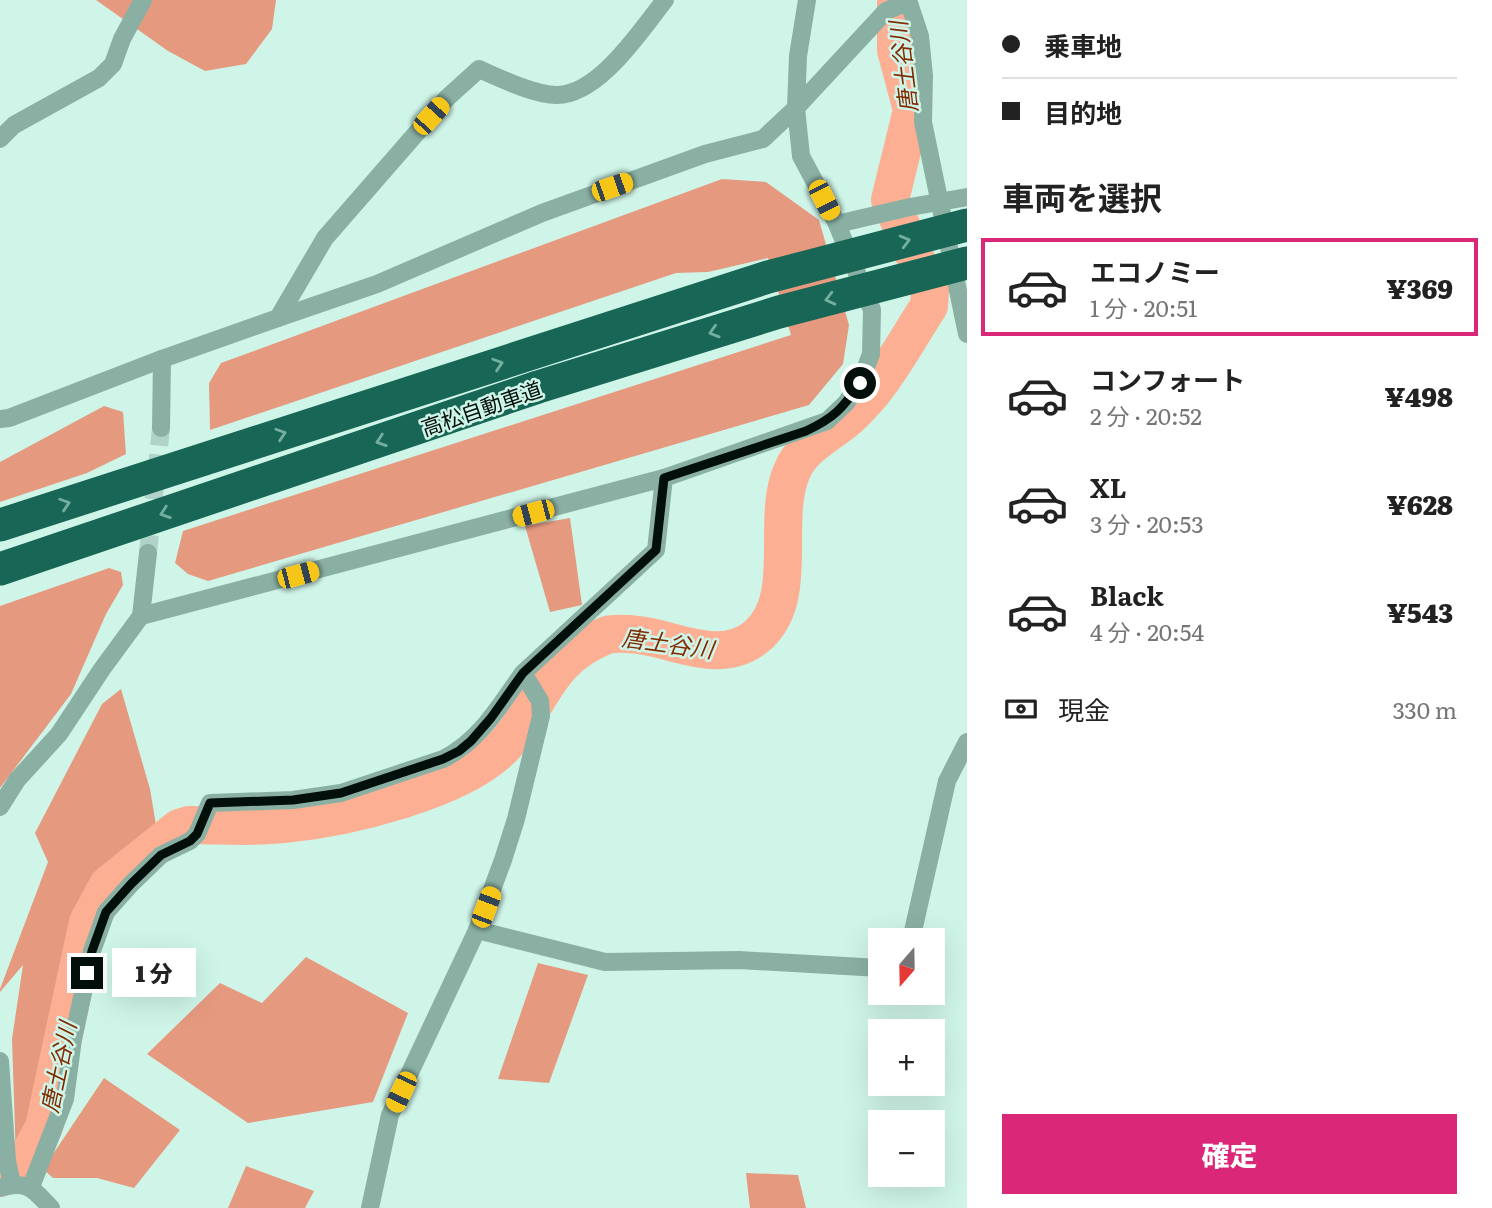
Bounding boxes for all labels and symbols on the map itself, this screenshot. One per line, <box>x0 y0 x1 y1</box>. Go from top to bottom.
water label: 唐土谷川 <box>879 16 924 115</box>
car <box>410 93 453 139</box>
car <box>589 170 636 204</box>
car <box>806 177 843 223</box>
one-way arrow <box>899 235 911 250</box>
one-way arrow <box>824 291 836 305</box>
one-way arrow <box>708 324 720 338</box>
one-way arrow <box>492 358 504 373</box>
route start <box>844 367 876 399</box>
street label: 高松自動車道 <box>416 372 546 442</box>
one-way arrow <box>275 428 287 442</box>
one-way arrow <box>375 432 387 447</box>
car <box>510 497 557 529</box>
one-way arrow <box>58 498 71 512</box>
one-way arrow <box>160 505 172 519</box>
car <box>275 559 322 591</box>
water label: 唐土谷川 <box>620 619 719 666</box>
car <box>469 884 504 930</box>
north arrow <box>868 928 945 1004</box>
callout: 1 分 <box>112 948 196 998</box>
route end <box>71 957 103 989</box>
water label: 唐土谷川 <box>31 1016 84 1116</box>
car <box>383 1069 420 1115</box>

